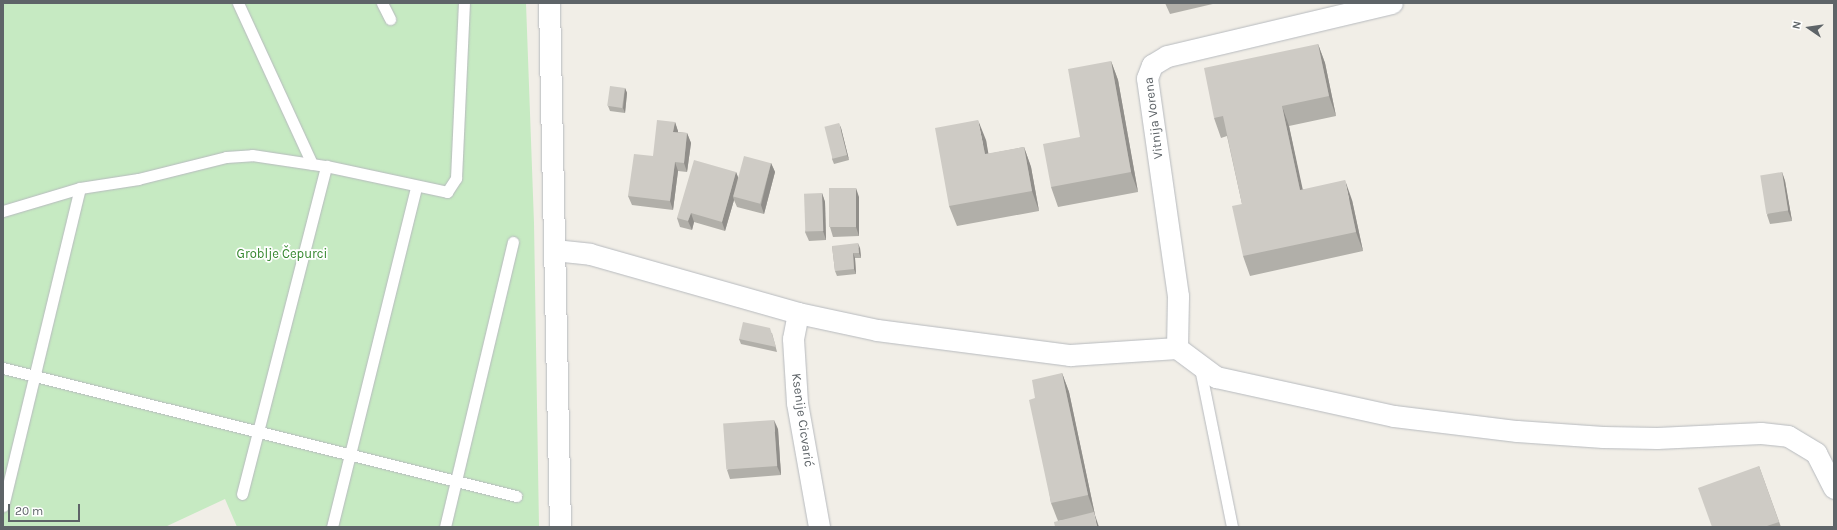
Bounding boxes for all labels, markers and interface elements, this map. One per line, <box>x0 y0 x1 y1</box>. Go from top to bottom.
north arrow <box>1789 8 1829 48</box>
text: N <box>1790 20 1804 31</box>
street label: Vitnija Vorena <box>1141 76 1167 160</box>
park label: Groblje Čepurci <box>237 246 327 262</box>
street label: Ksenije Cicvarić <box>788 372 816 468</box>
scale bar <box>10 496 82 522</box>
text: 20 m <box>15 504 43 518</box>

